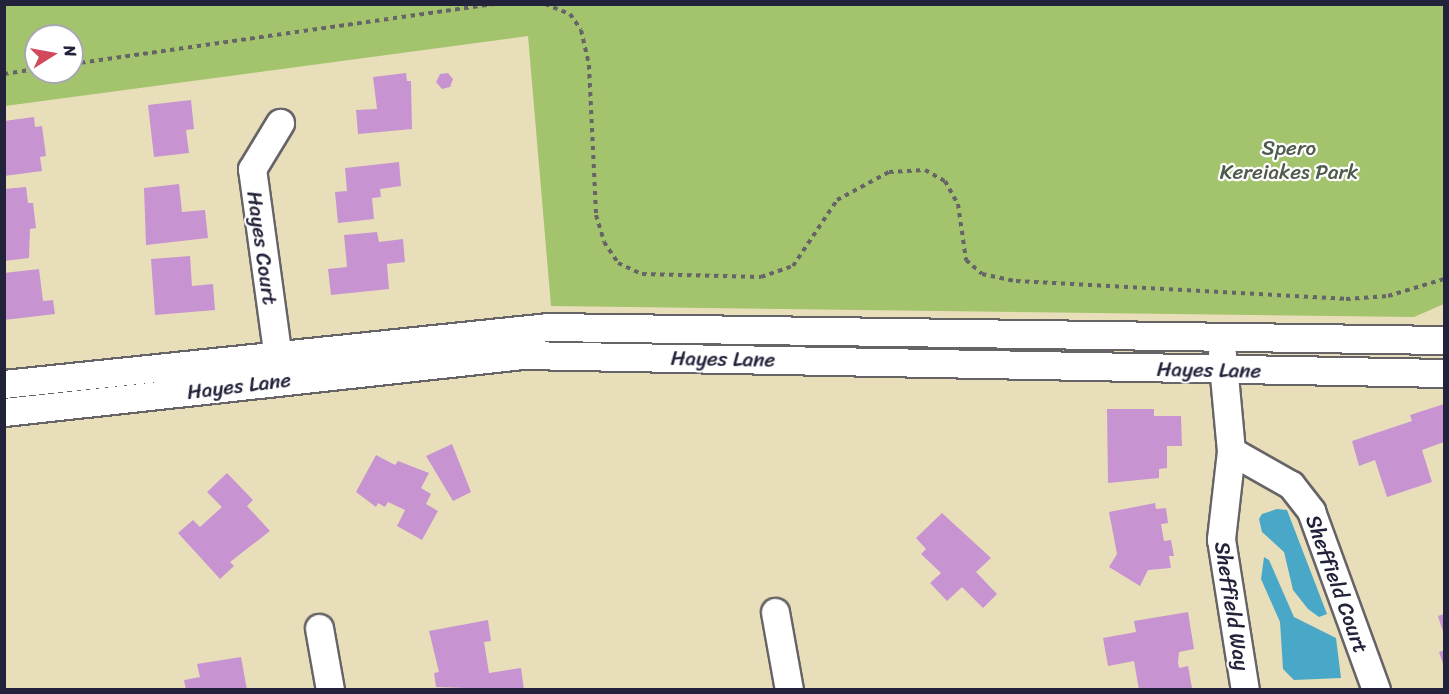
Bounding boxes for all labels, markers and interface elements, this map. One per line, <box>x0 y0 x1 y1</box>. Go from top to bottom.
north arrow <box>24 24 84 84</box>
text: N <box>55 43 85 59</box>
park label: Spero Kereiakes Park <box>1220 135 1358 185</box>
street label: Hayes Court <box>242 189 282 307</box>
street label: Hayes Lane <box>670 345 776 373</box>
street label: Hayes Lane <box>1156 356 1262 384</box>
street label: Hayes Lane <box>186 367 292 405</box>
street label: Sheffield Court <box>1300 511 1374 657</box>
street label: Sheffield Way <box>1209 540 1255 672</box>

